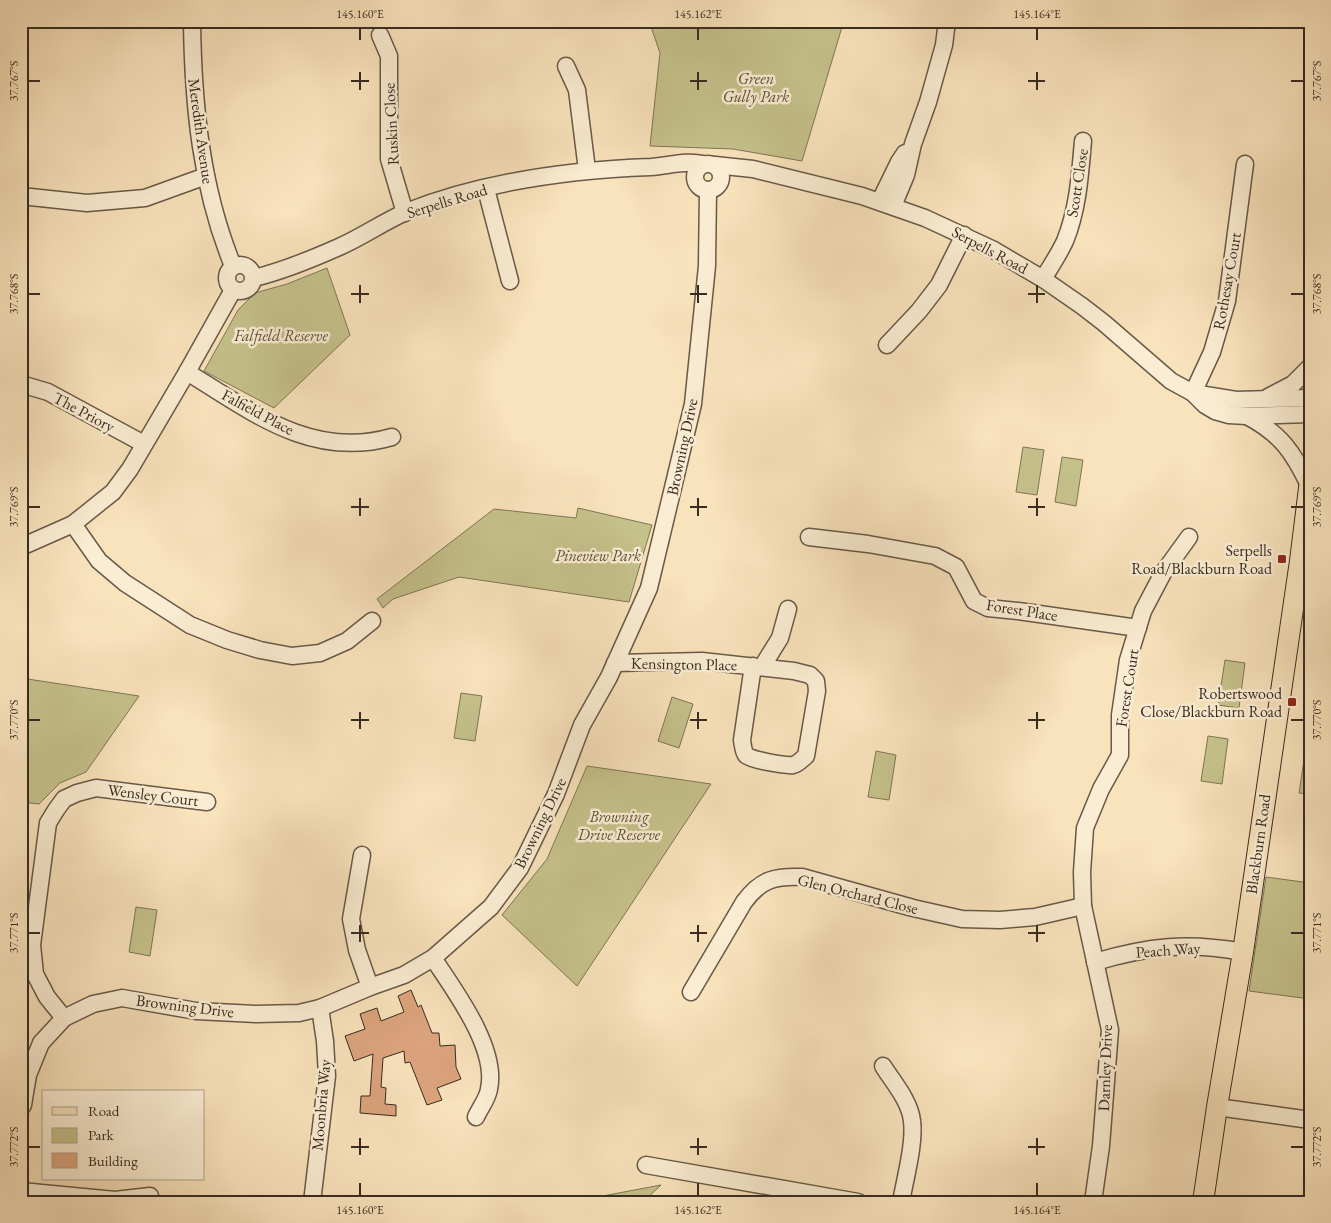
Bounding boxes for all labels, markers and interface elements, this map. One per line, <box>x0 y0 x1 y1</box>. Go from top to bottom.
text: 145.160°E <box>336 6 384 22</box>
text: 145.162°E <box>674 6 722 22</box>
text: 145.164°E <box>1013 6 1061 22</box>
text: 37.767°S <box>6 60 22 101</box>
text: 37.767°S <box>1309 60 1325 101</box>
park label: Green Gully Park <box>723 68 790 107</box>
street label: Meredith Avenue <box>183 77 219 185</box>
street label: Ruskin Close <box>378 82 404 166</box>
street label: Scott Close <box>1061 147 1093 219</box>
street label: Serpells Road <box>404 179 491 223</box>
street label: Serpells Road <box>948 221 1032 279</box>
street label: Rothesay Court <box>1208 231 1246 331</box>
text: 37.768°S <box>6 273 22 314</box>
text: 37.768°S <box>1309 273 1325 314</box>
park label: Falfield Reserve <box>233 325 328 346</box>
street label: Falfield Place <box>218 384 298 440</box>
street label: The Priory <box>50 387 119 437</box>
street label: Browning Drive <box>661 397 703 497</box>
text: 37.769°S <box>6 486 22 527</box>
text: 37.769°S <box>1309 486 1325 527</box>
place label: Serpells Road/Blackburn Road <box>1131 540 1273 579</box>
park label: Pineview Park <box>555 545 642 566</box>
marker: Serpells Road/Blackburn Road <box>1276 553 1288 565</box>
street label: Forest Place <box>985 594 1059 626</box>
street label: Forest Court <box>1110 647 1144 729</box>
street label: Kensington Place <box>631 653 737 675</box>
place label: Robertswood Close/Blackburn Road <box>1140 683 1283 722</box>
marker: Robertswood Close/Blackburn Road <box>1286 696 1298 708</box>
text: 37.770°S <box>6 699 22 740</box>
text: 37.770°S <box>1309 699 1325 740</box>
street label: Browning Drive <box>509 774 571 872</box>
street label: Wensley Court <box>106 779 200 811</box>
street label: Blackburn Road <box>1241 792 1276 895</box>
park label: Browning Drive Reserve <box>577 806 661 845</box>
street label: Glen Orchard Close <box>796 869 920 919</box>
text: 37.771°S <box>6 912 22 953</box>
text: 37.771°S <box>1309 912 1325 953</box>
street label: Peach Way <box>1135 937 1202 963</box>
street label: Browning Drive <box>135 990 235 1022</box>
street label: Darnley Drive <box>1093 1024 1117 1112</box>
street label: Moonbria Way <box>307 1057 336 1152</box>
legend <box>42 1090 205 1180</box>
text: Road <box>88 1101 120 1120</box>
text: Park <box>88 1125 115 1144</box>
text: 37.772°S <box>6 1126 22 1167</box>
text: 37.772°S <box>1309 1126 1325 1167</box>
text: Building <box>88 1151 138 1170</box>
text: 145.160°E <box>336 1202 384 1218</box>
text: 145.162°E <box>674 1202 722 1218</box>
text: 145.164°E <box>1013 1202 1061 1218</box>

